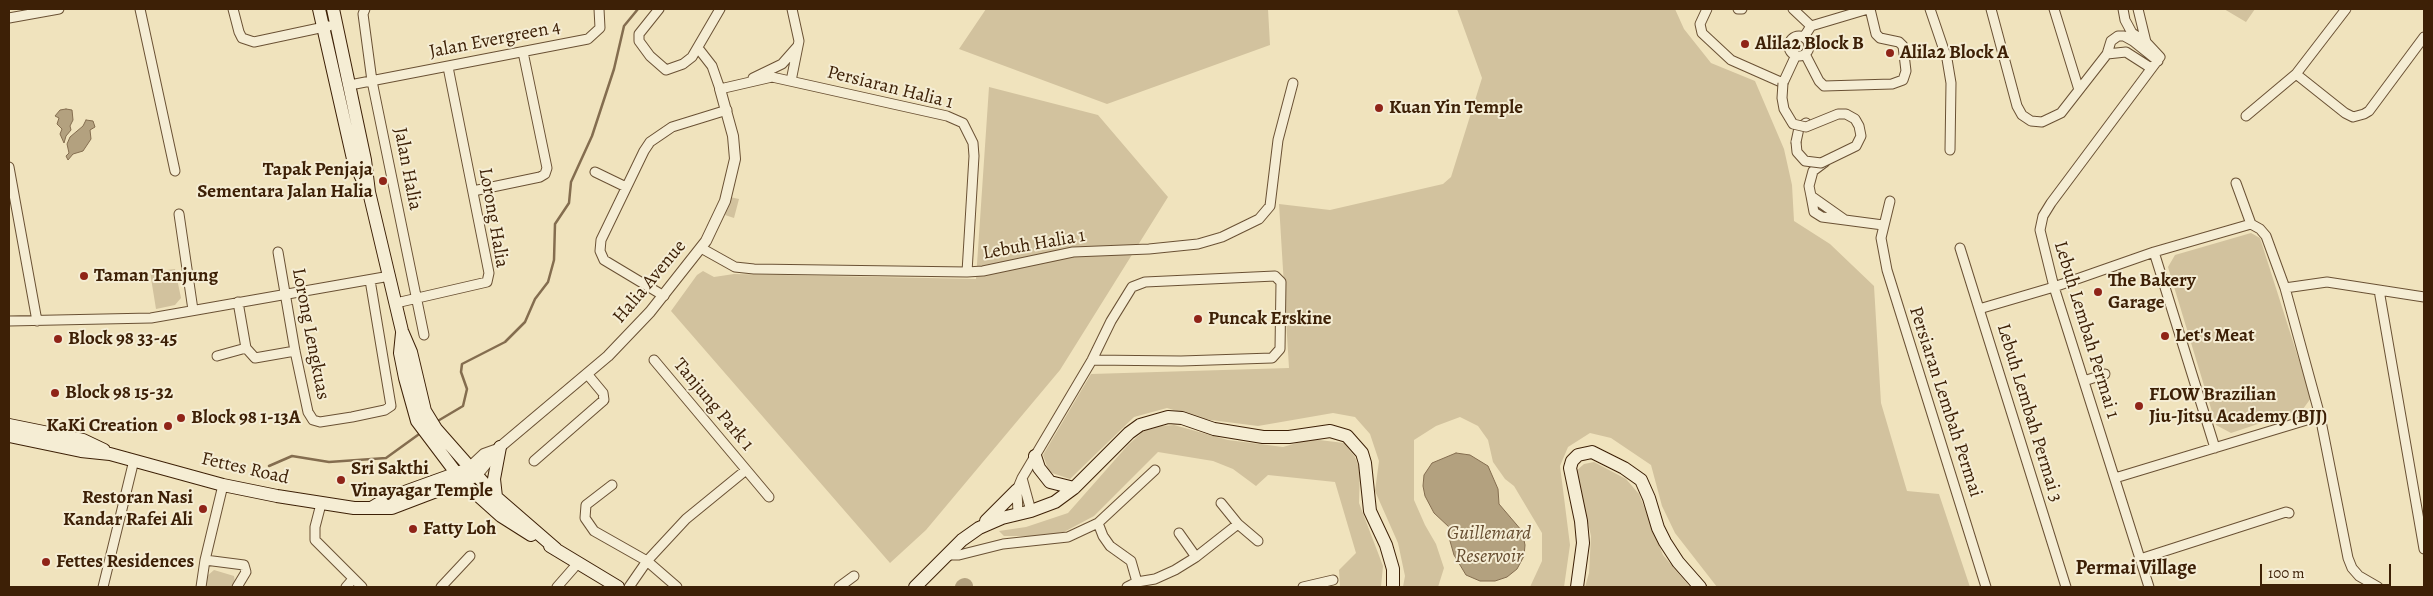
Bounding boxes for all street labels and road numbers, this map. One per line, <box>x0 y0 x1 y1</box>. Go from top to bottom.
street label: Jalan Evergreen 4 <box>427 16 563 64</box>
street label: Persiaran Halia 1 <box>825 61 955 115</box>
street label: Jalan Halia <box>388 126 426 212</box>
street label: Lorong Halia <box>473 166 513 270</box>
street label: Lebuh Halia 1 <box>981 225 1087 265</box>
street label: Halia Avenue <box>608 236 692 328</box>
street label: Lebuh Lembah Permai 1 <box>2048 239 2124 421</box>
street label: Lorong Lengkuas <box>286 266 334 402</box>
street label: Persiaran Lembah Permai <box>1903 304 1987 500</box>
street label: Lebuh Lembah Permai 3 <box>1991 321 2067 505</box>
street label: Tanjung Park 1 <box>668 354 758 456</box>
street label: Fettes Road <box>199 448 291 490</box>

